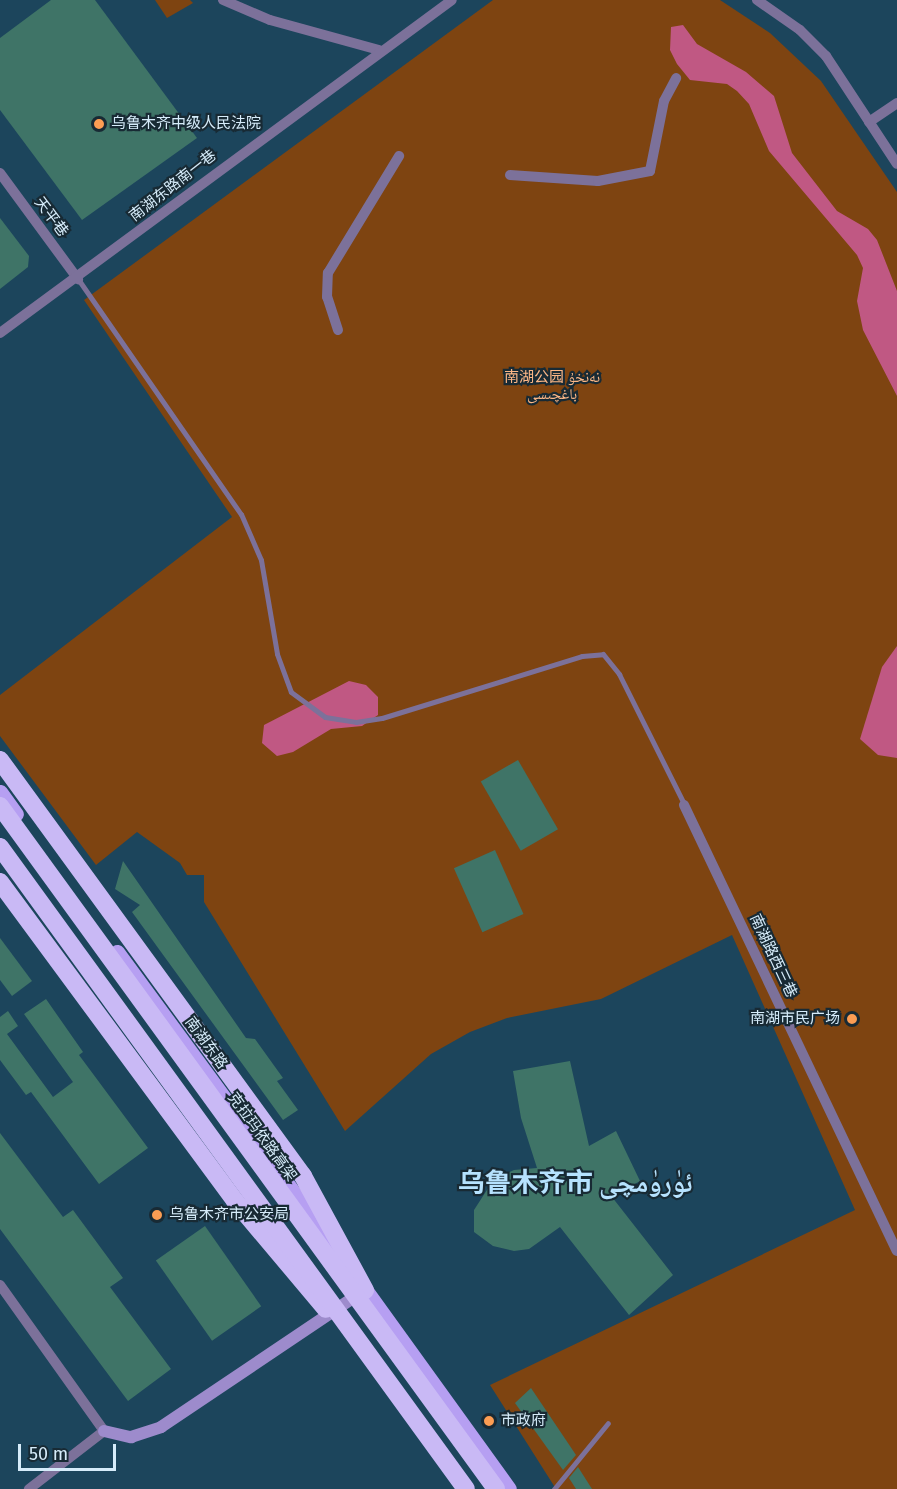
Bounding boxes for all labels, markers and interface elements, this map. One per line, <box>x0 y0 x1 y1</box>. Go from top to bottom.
place label: 乌鲁木齐中级人民法院 <box>111 115 261 133</box>
marker: 乌鲁木齐中级人民法院 <box>92 117 106 131</box>
street label: 南湖东路南一巷 <box>126 147 220 225</box>
street label: 天平巷 <box>30 194 72 240</box>
park label: 南湖公园 نەنخۇ باغچىسى <box>504 368 600 403</box>
street label: 南湖路西三巷 <box>746 911 800 1001</box>
place label: 南湖市民广场 <box>750 1010 840 1028</box>
marker: 南湖市民广场 <box>845 1012 859 1026</box>
street label: 南湖东路 <box>181 1013 231 1073</box>
street label: 克拉玛依路高架 <box>224 1089 300 1185</box>
district label: 乌鲁木齐市 ئۈرۈمچى <box>458 1168 692 1200</box>
place label: 乌鲁木齐市公安局 <box>169 1206 289 1224</box>
marker: 乌鲁木齐市公安局 <box>150 1208 164 1222</box>
place label: 市政府 <box>501 1412 546 1430</box>
marker: 市政府 <box>482 1414 496 1428</box>
scale bar <box>21 1432 118 1470</box>
text: 50 m <box>29 1443 68 1465</box>

